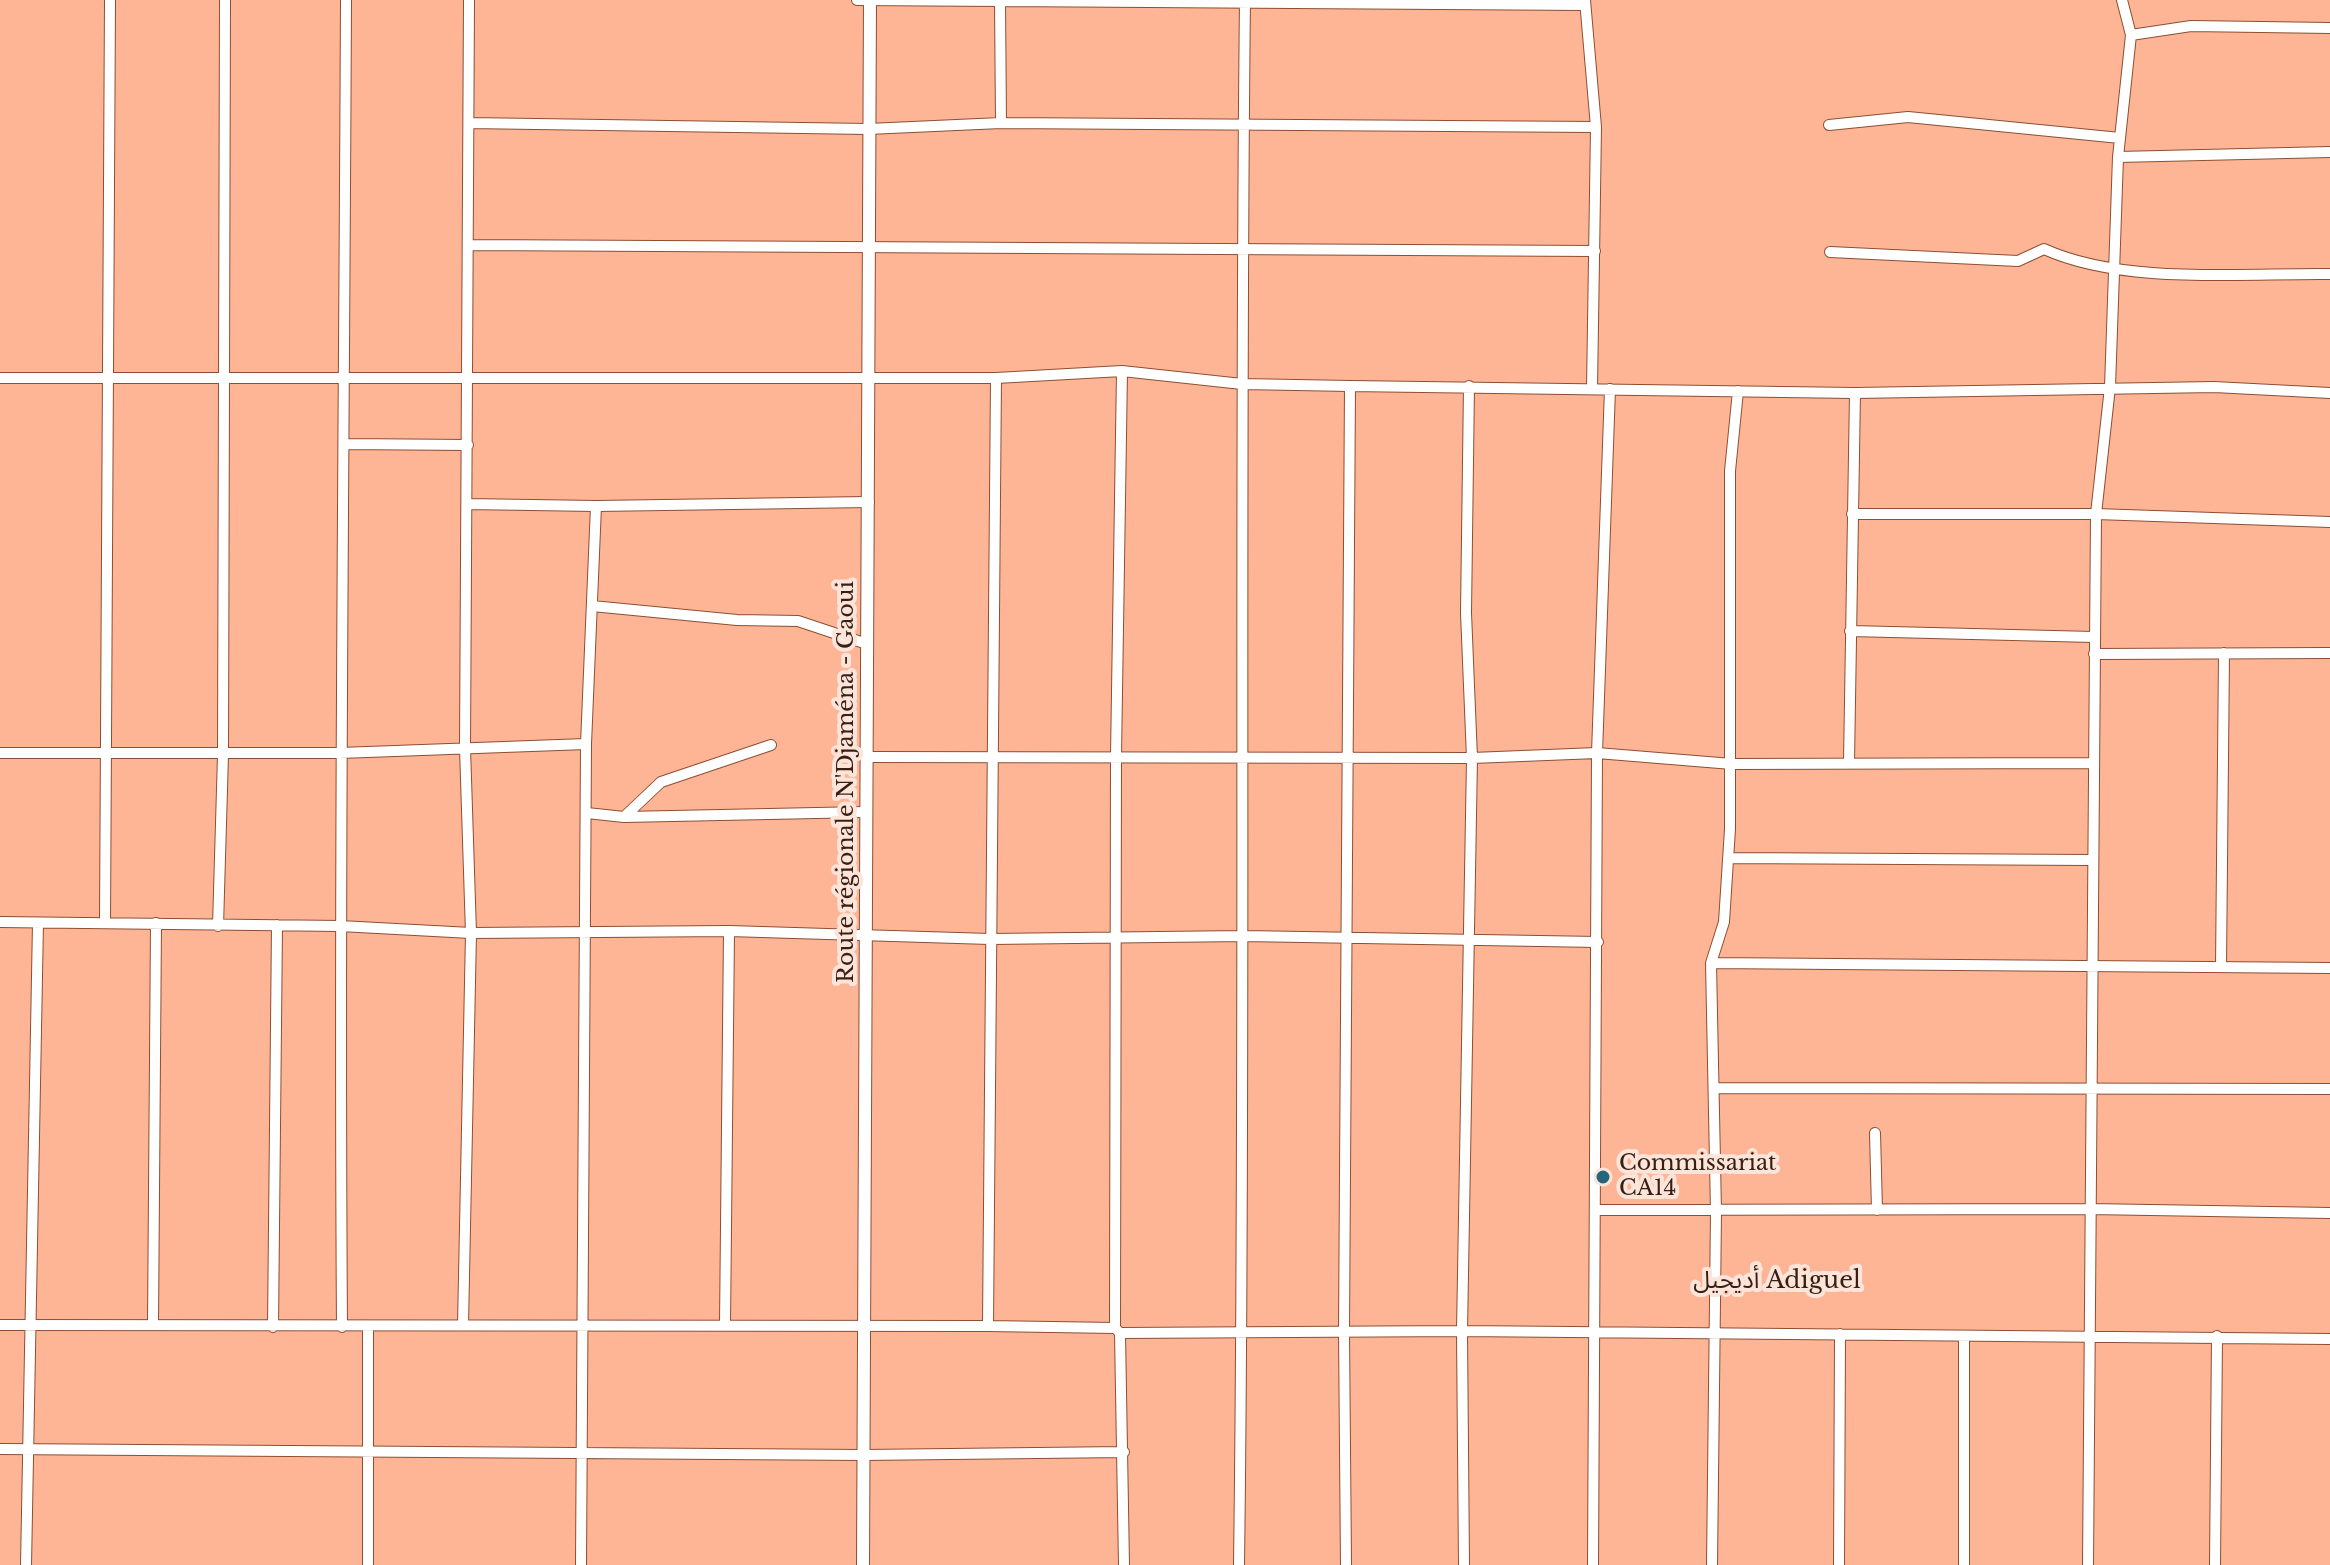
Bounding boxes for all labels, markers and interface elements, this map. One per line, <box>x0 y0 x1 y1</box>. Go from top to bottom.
street label: Route régionale N'Djaména - Gaoui <box>834 581 860 983</box>
place label: Commissariat CA14 <box>1619 1151 1776 1202</box>
marker: Commissariat CA14 <box>1594 1168 1612 1186</box>
district label: أديجيل Adiguel <box>1693 1267 1861 1295</box>

